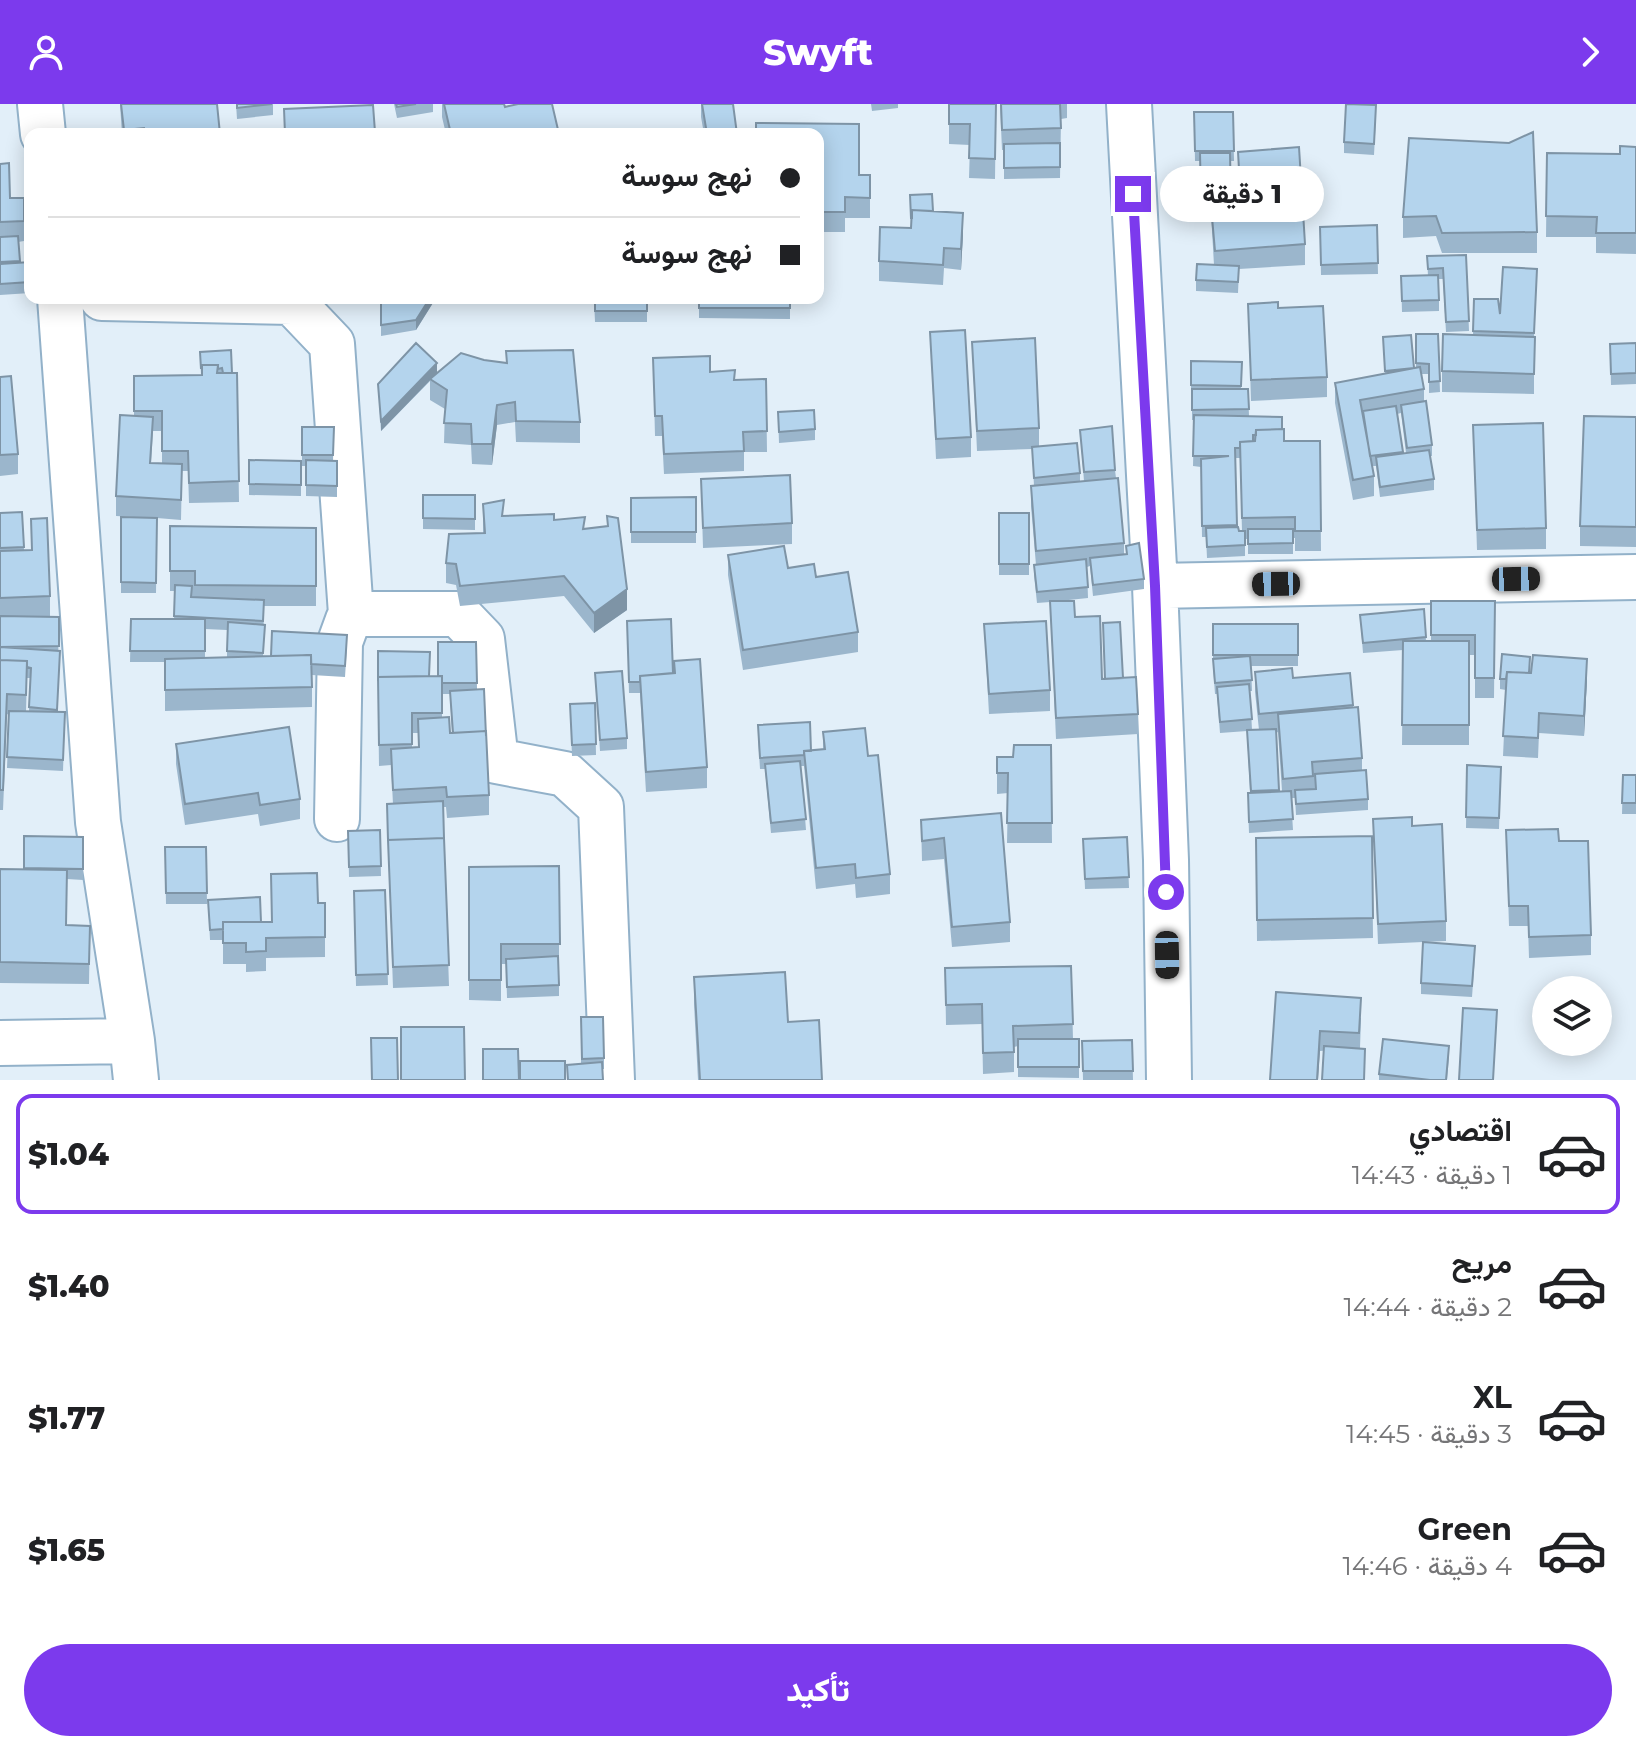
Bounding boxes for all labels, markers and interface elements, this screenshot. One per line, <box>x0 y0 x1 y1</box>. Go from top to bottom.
icon: person <box>24 30 68 74</box>
text: Swyft <box>763 30 873 74</box>
icon: forward <box>1568 30 1612 74</box>
text: نهج سوسة <box>621 157 752 194</box>
callout: 1 دقيقة <box>1161 166 1325 222</box>
route end <box>1115 176 1151 212</box>
text: 1 دقيقة <box>1202 178 1282 210</box>
text: نهج سوسة <box>621 234 752 271</box>
car <box>1492 567 1540 591</box>
car <box>1252 572 1300 596</box>
route start <box>1148 874 1184 910</box>
car <box>1155 931 1179 979</box>
map controls <box>1532 976 1612 1056</box>
button: layers <box>1532 976 1612 1056</box>
text: اقتصادي <box>1409 1112 1512 1149</box>
icon: car <box>1536 1118 1608 1190</box>
text: $1.04 <box>28 1136 109 1173</box>
text: 1 دقيقة · 14:43 <box>1352 1159 1512 1191</box>
text: مريح <box>1452 1244 1512 1281</box>
icon: car <box>1536 1250 1608 1322</box>
text: $1.40 <box>28 1268 109 1305</box>
text: 2 دقيقة · 14:44 <box>1343 1291 1512 1323</box>
text: XL <box>1473 1379 1512 1416</box>
icon: car <box>1536 1382 1608 1454</box>
text: $1.77 <box>28 1400 105 1437</box>
text: 3 دقيقة · 14:45 <box>1346 1418 1512 1450</box>
text: Green <box>1418 1511 1512 1548</box>
icon: car <box>1536 1514 1608 1586</box>
text: $1.65 <box>28 1532 105 1569</box>
text: 4 دقيقة · 14:46 <box>1342 1550 1512 1582</box>
button: تأكيد <box>24 1644 1612 1736</box>

